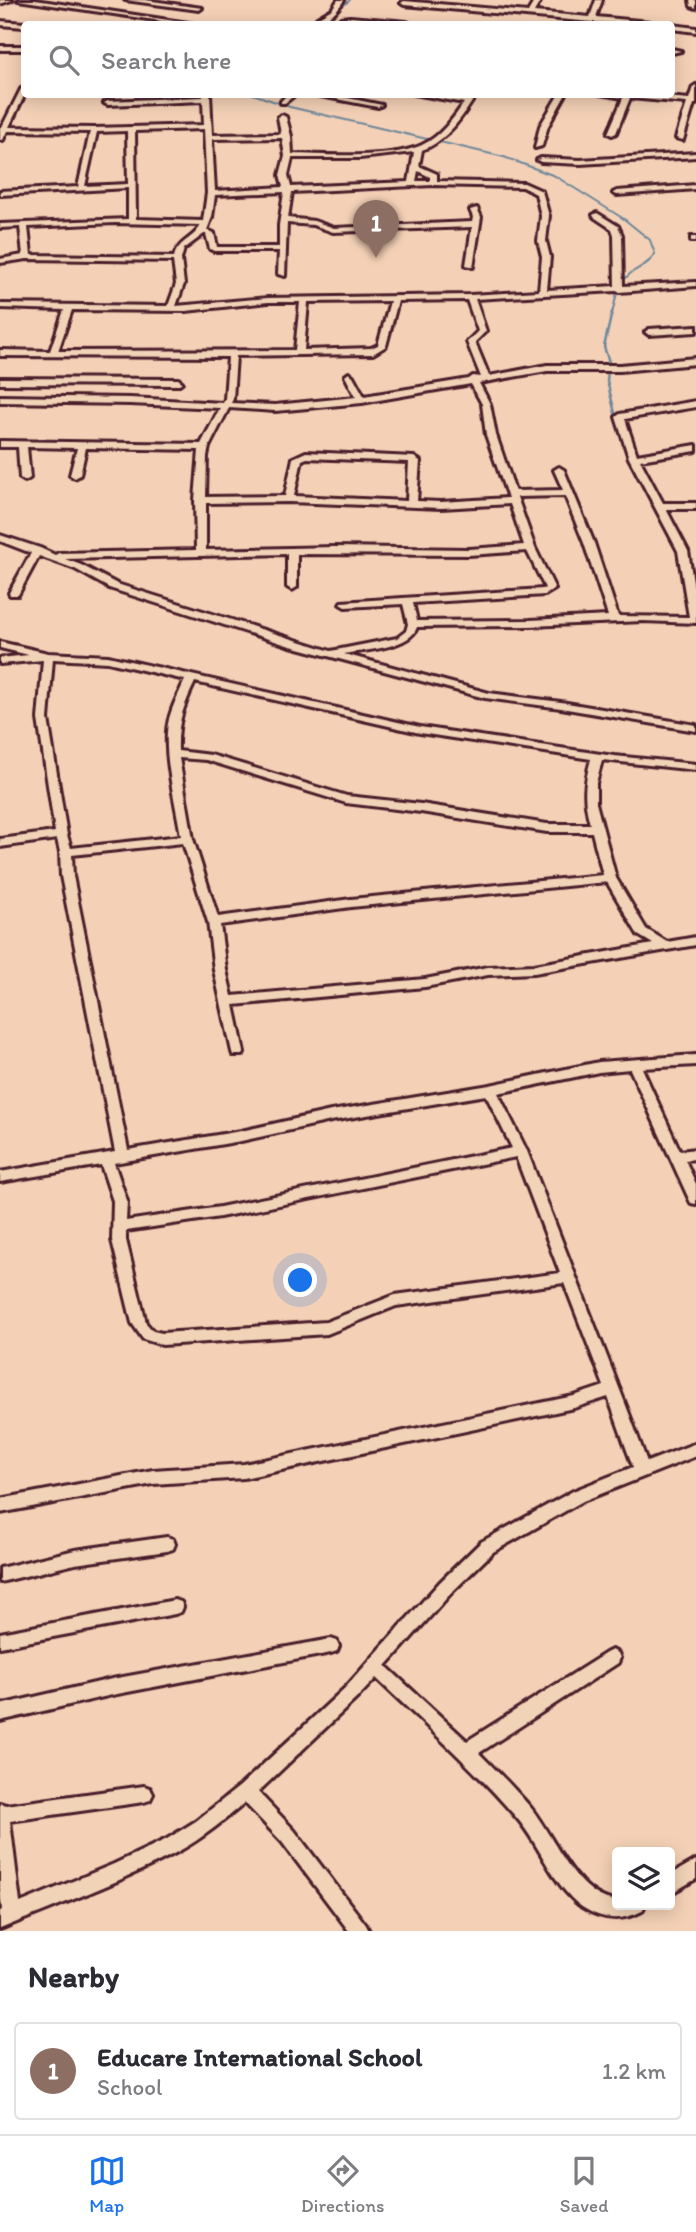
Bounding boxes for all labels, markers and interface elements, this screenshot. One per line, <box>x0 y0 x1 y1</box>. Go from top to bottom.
search box <box>21 21 675 98</box>
icon: search <box>45 41 83 79</box>
text: Search here <box>101 44 231 76</box>
pin: 1 <box>353 200 399 258</box>
your location <box>283 1263 317 1297</box>
map controls <box>612 1847 675 1910</box>
button: layers <box>612 1847 675 1910</box>
text: Nearby <box>28 1958 119 1995</box>
text: Educare International School <box>97 2041 422 2073</box>
text: 1 <box>48 2057 58 2085</box>
text: 1.2 km <box>602 2057 666 2085</box>
text: School <box>97 2073 162 2101</box>
tab: Map <box>88 2152 126 2217</box>
tab: Directions <box>301 2152 385 2217</box>
tab: Saved <box>560 2152 608 2217</box>

